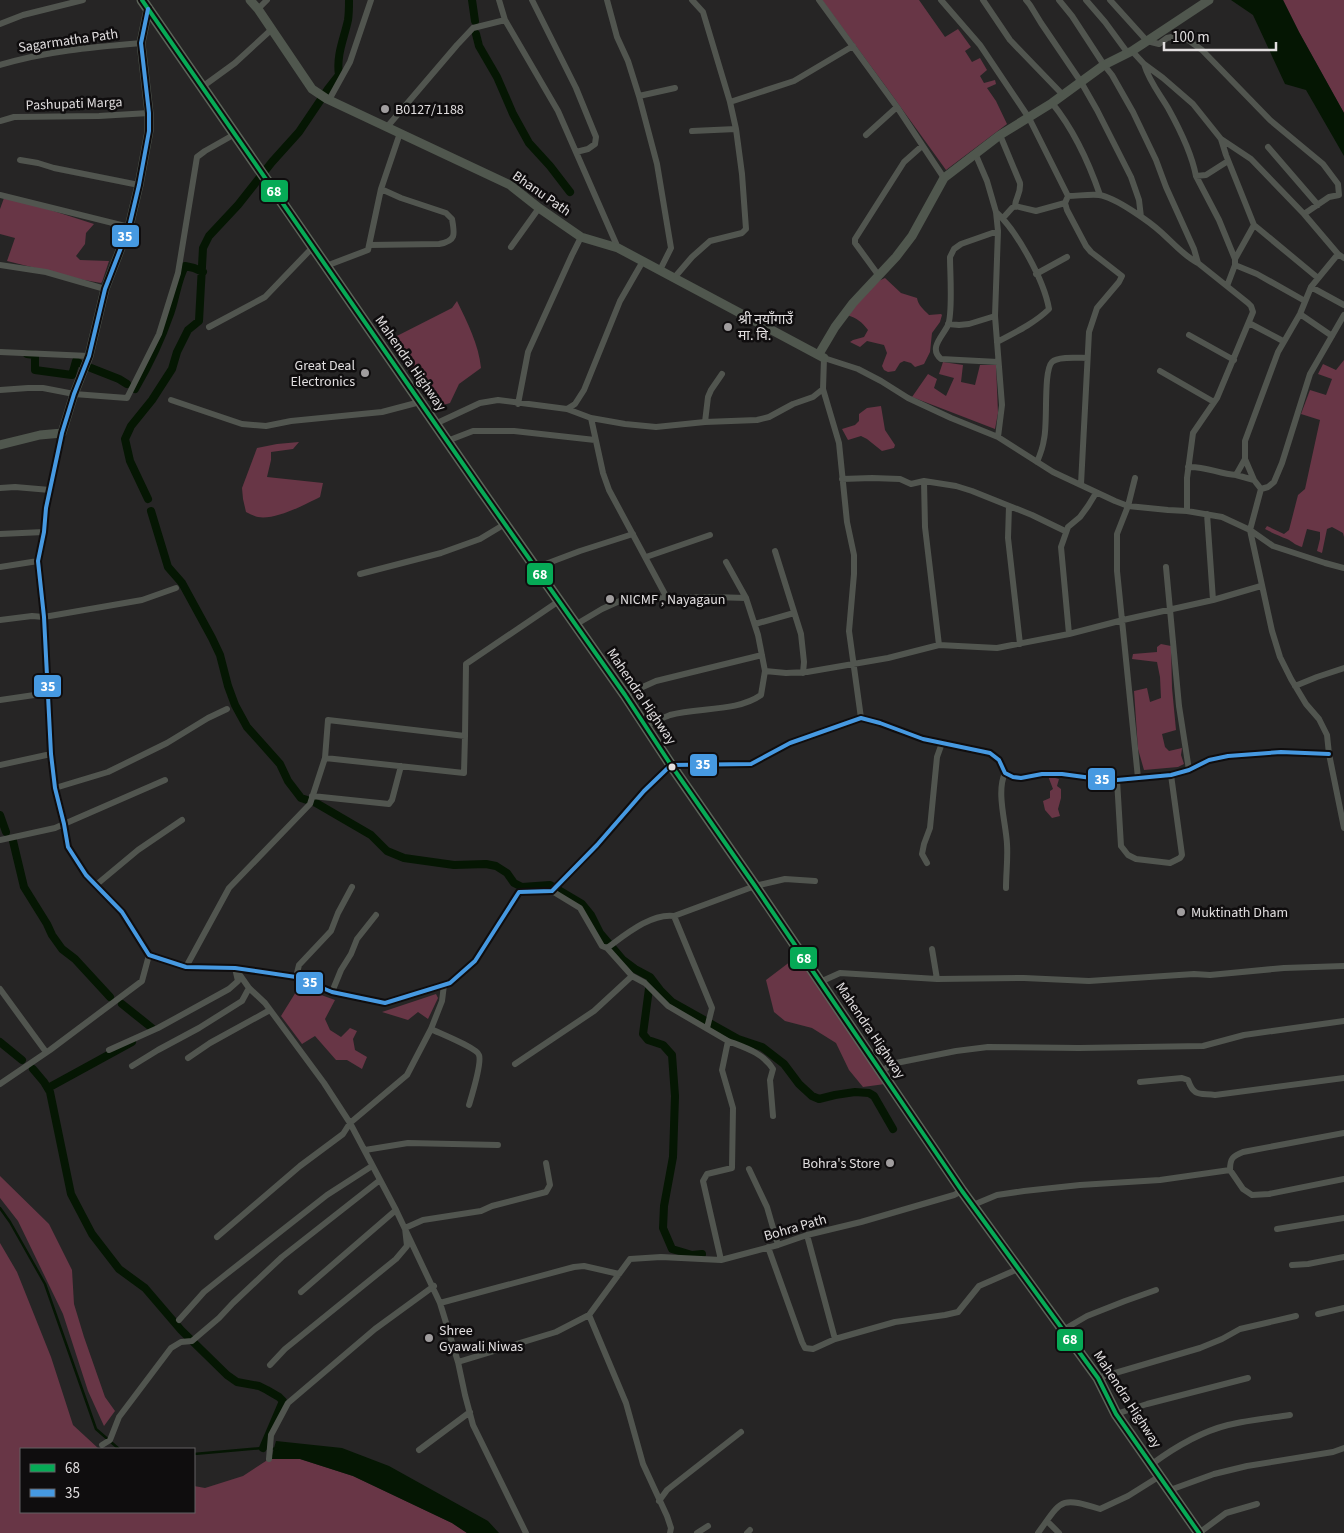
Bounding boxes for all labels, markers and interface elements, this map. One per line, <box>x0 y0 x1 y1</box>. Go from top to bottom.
scale bar <box>1164 20 1276 52</box>
street label: Sagarmatha Path <box>17 24 119 58</box>
text: 100 m <box>1172 27 1210 48</box>
street label: Pashupati Marga <box>25 92 123 116</box>
place label: B0127/1188 <box>395 100 464 120</box>
marker: B0127/1188 <box>379 103 391 115</box>
street label: Bhanu Path <box>508 166 575 221</box>
line badge: 68 <box>260 179 289 203</box>
text: 68 <box>267 182 281 202</box>
line badge: 35 <box>111 224 140 248</box>
text: 35 <box>118 227 132 247</box>
place label: श्री नयाँगाउँ मा. वि. <box>738 310 793 346</box>
street label: Mahendra Highway <box>370 312 451 416</box>
marker: श्री नयाँगाउँ मा. वि. <box>722 321 734 333</box>
place label: Great Deal Electronics <box>290 356 355 392</box>
marker: Great Deal Electronics <box>359 367 371 379</box>
line badge: 68 <box>526 562 554 586</box>
text: 68 <box>533 565 547 585</box>
place label: NICMF , Nayagaun <box>620 590 726 610</box>
marker: NICMF , Nayagaun <box>604 593 616 605</box>
street label: Mahendra Highway <box>601 644 681 749</box>
line badge: 35 <box>33 674 62 698</box>
text: 35 <box>41 677 55 697</box>
line badge: 35 <box>689 753 718 777</box>
text: 35 <box>696 755 710 775</box>
unlabelled marker <box>667 762 677 772</box>
line badge: 35 <box>1087 767 1116 791</box>
text: 35 <box>1095 770 1109 790</box>
place label: Muktinath Dham <box>1191 903 1288 923</box>
marker: Muktinath Dham <box>1175 906 1187 918</box>
line badge: 68 <box>789 946 818 970</box>
text: 68 <box>797 949 811 969</box>
line badge: 35 <box>295 971 324 995</box>
text: 35 <box>303 973 317 993</box>
street label: Mahendra Highway <box>830 978 910 1083</box>
place label: Bohra's Store <box>802 1154 880 1174</box>
marker: Bohra's Store <box>884 1157 896 1169</box>
street label: Bohra Path <box>762 1209 829 1246</box>
place label: Shree Gyawali Niwas <box>439 1321 523 1357</box>
line badge: 68 <box>1056 1328 1084 1352</box>
text: 68 <box>1063 1330 1077 1350</box>
marker: Shree Gyawali Niwas <box>423 1332 435 1344</box>
street label: Mahendra Highway <box>1088 1347 1166 1452</box>
legend <box>20 1448 195 1513</box>
text: 68 <box>65 1458 80 1479</box>
text: 35 <box>65 1483 80 1504</box>

